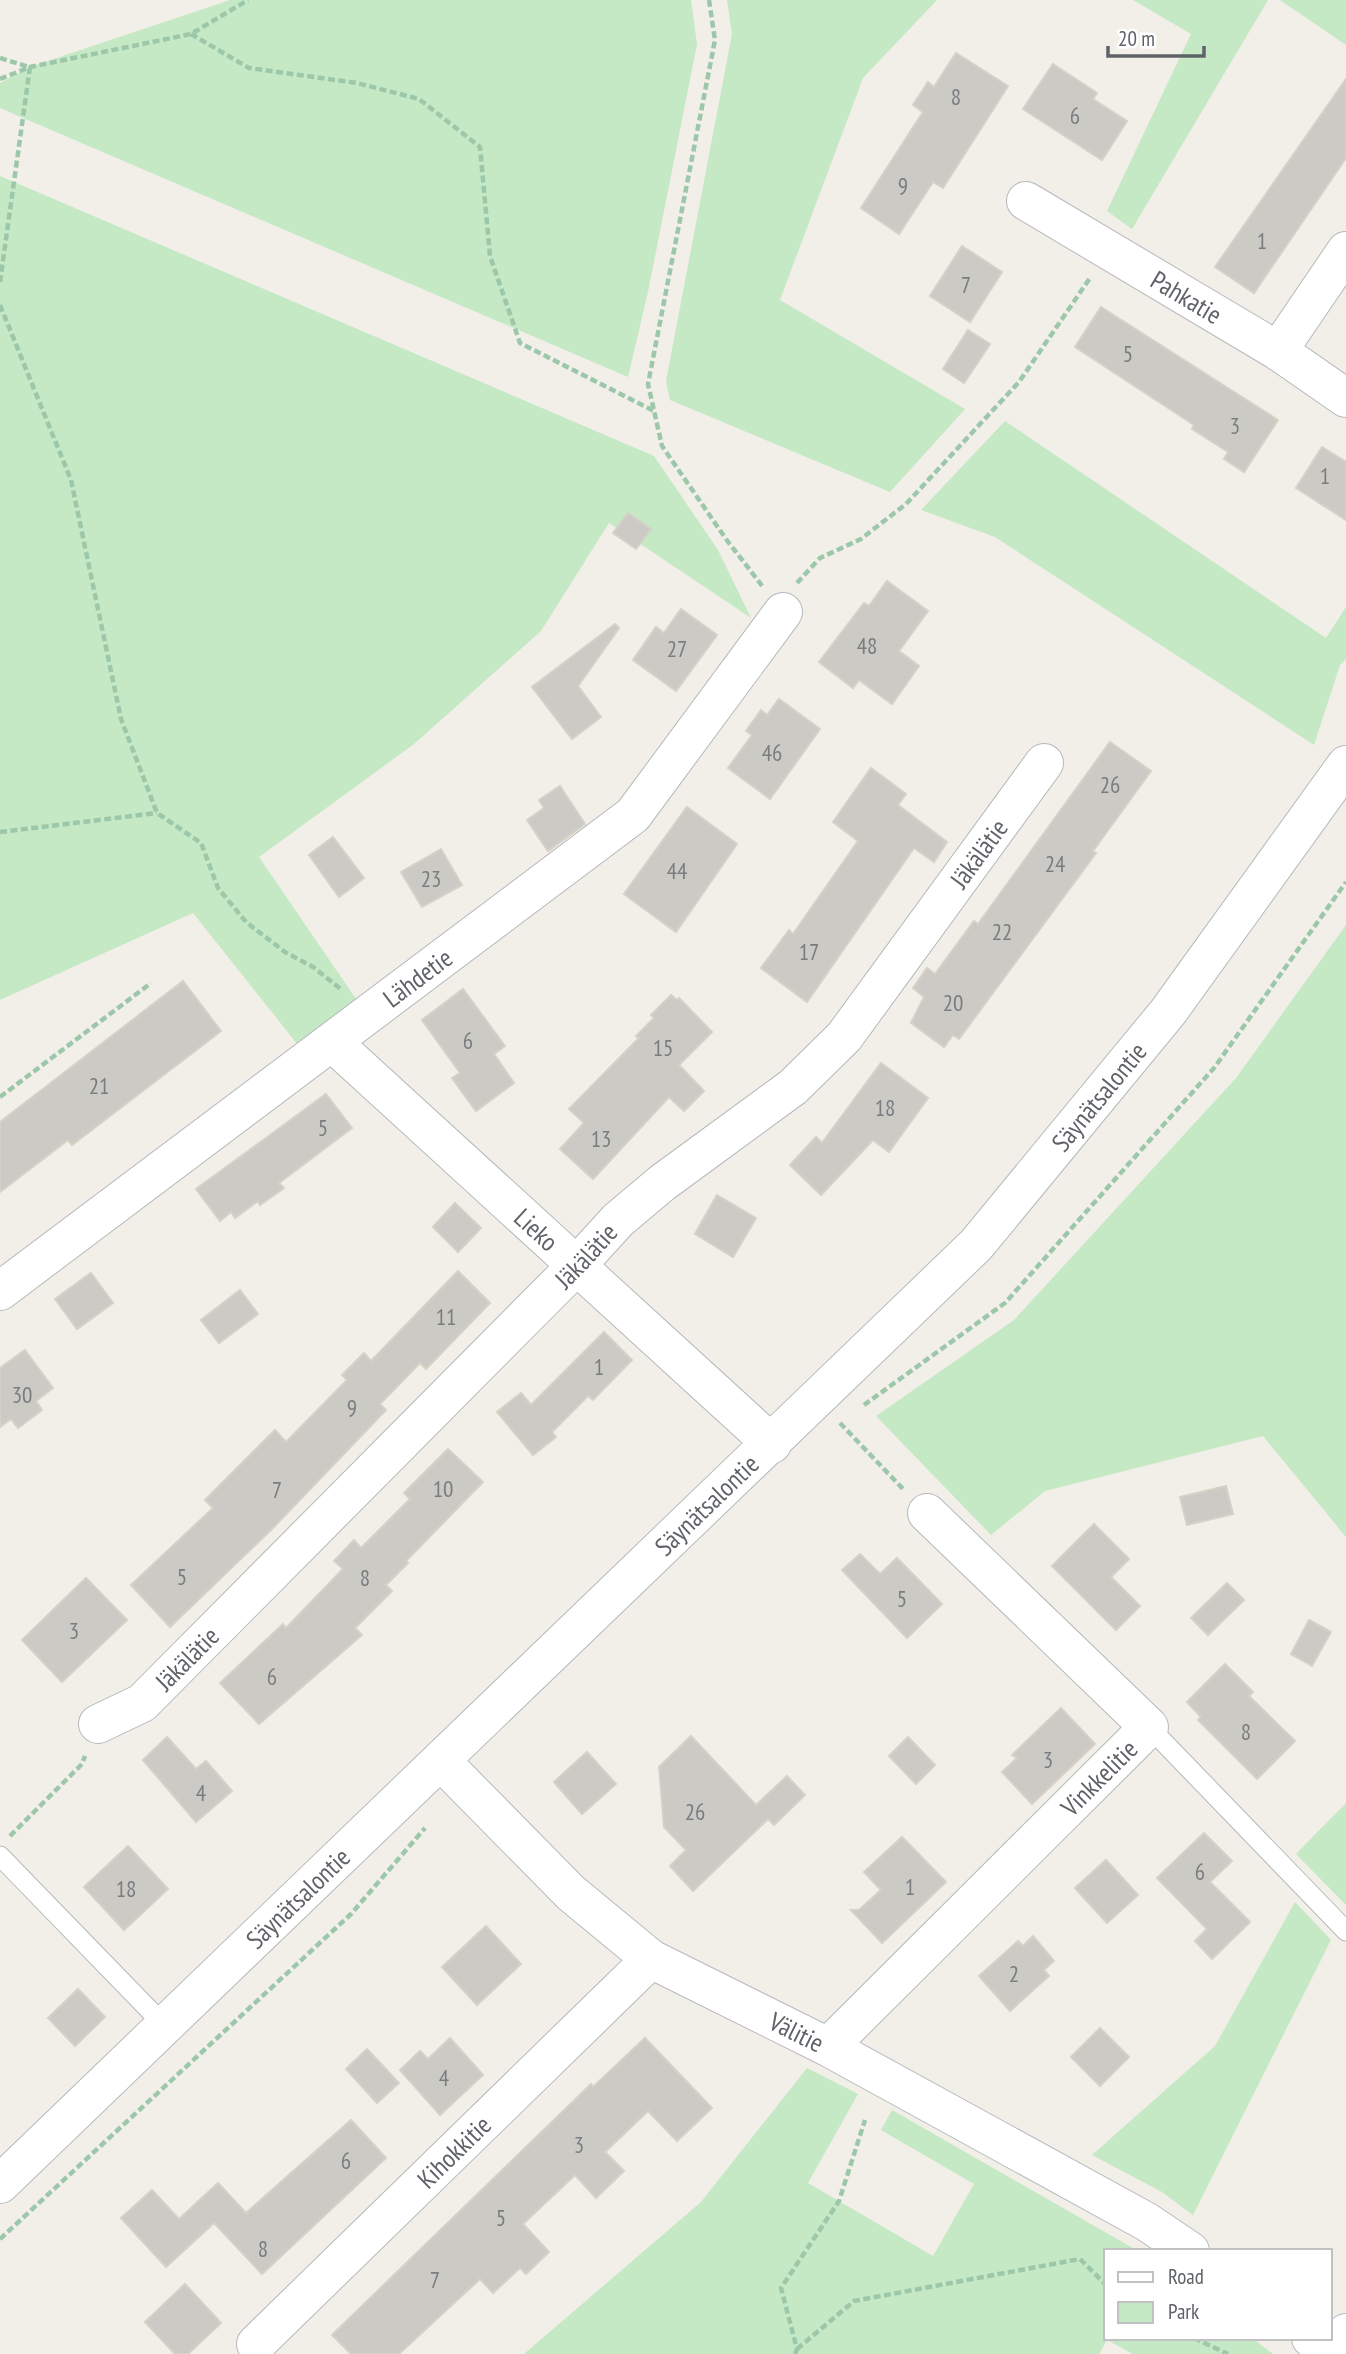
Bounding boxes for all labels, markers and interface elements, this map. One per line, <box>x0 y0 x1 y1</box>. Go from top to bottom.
scale bar <box>1108 14 1204 58</box>
text: 20 m <box>1118 25 1155 52</box>
house number: 8 <box>951 82 961 111</box>
house number: 6 <box>1070 101 1080 130</box>
house number: 9 <box>898 171 908 200</box>
house number: 1 <box>1257 226 1267 255</box>
street label: Pahkatie <box>1145 263 1228 331</box>
house number: 7 <box>961 270 971 299</box>
house number: 5 <box>1123 339 1133 368</box>
house number: 3 <box>1230 411 1240 440</box>
house number: 1 <box>1320 461 1330 490</box>
house number: 48 <box>857 631 877 660</box>
house number: 27 <box>667 634 687 663</box>
house number: 46 <box>762 738 782 767</box>
house number: 26 <box>1100 770 1120 799</box>
street label: Jäkälätie <box>942 812 1014 895</box>
house number: 24 <box>1045 849 1065 878</box>
house number: 44 <box>667 856 687 885</box>
house number: 23 <box>421 864 441 893</box>
house number: 22 <box>992 917 1012 946</box>
house number: 17 <box>799 937 819 966</box>
street label: Lähdetie <box>376 941 458 1014</box>
house number: 20 <box>943 988 963 1017</box>
house number: 6 <box>463 1026 473 1055</box>
house number: 15 <box>653 1033 673 1062</box>
street label: Säynätsalontie <box>1044 1035 1153 1158</box>
house number: 21 <box>89 1071 109 1100</box>
house number: 18 <box>875 1093 895 1122</box>
house number: 5 <box>318 1113 328 1142</box>
house number: 13 <box>591 1124 611 1153</box>
street label: Lieko <box>508 1201 566 1258</box>
street label: Jäkälätie <box>546 1216 624 1296</box>
house number: 11 <box>436 1302 456 1331</box>
house number: 1 <box>594 1352 604 1381</box>
house number: 30 <box>12 1380 32 1409</box>
house number: 9 <box>347 1393 357 1422</box>
street label: Säynätsalontie <box>647 1447 765 1562</box>
house number: 10 <box>433 1474 453 1503</box>
house number: 7 <box>272 1475 282 1504</box>
house number: 5 <box>177 1562 187 1591</box>
house number: 8 <box>360 1563 370 1592</box>
house number: 5 <box>897 1584 907 1613</box>
house number: 3 <box>69 1616 79 1645</box>
street label: Jäkälätie <box>147 1619 225 1698</box>
house number: 6 <box>267 1662 277 1691</box>
house number: 8 <box>1241 1717 1251 1746</box>
street label: Vinkkelitie <box>1053 1732 1144 1823</box>
house number: 3 <box>1043 1745 1053 1774</box>
house number: 4 <box>196 1778 206 1807</box>
house number: 26 <box>685 1797 705 1826</box>
street label: Säynätsalontie <box>239 1840 357 1955</box>
house number: 6 <box>1195 1857 1205 1886</box>
house number: 1 <box>905 1872 915 1901</box>
house number: 18 <box>116 1874 136 1903</box>
house number: 2 <box>1009 1959 1019 1988</box>
street label: Välitie <box>763 2004 830 2059</box>
house number: 4 <box>439 2063 449 2092</box>
street label: Kihokkitie <box>410 2108 498 2195</box>
house number: 3 <box>574 2130 584 2159</box>
house number: 6 <box>341 2146 351 2175</box>
house number: 5 <box>496 2203 506 2232</box>
house number: 8 <box>258 2234 268 2263</box>
legend <box>1104 2249 1332 2340</box>
text: Road <box>1168 2263 1204 2290</box>
house number: 7 <box>430 2265 440 2294</box>
text: Park <box>1168 2298 1199 2325</box>

